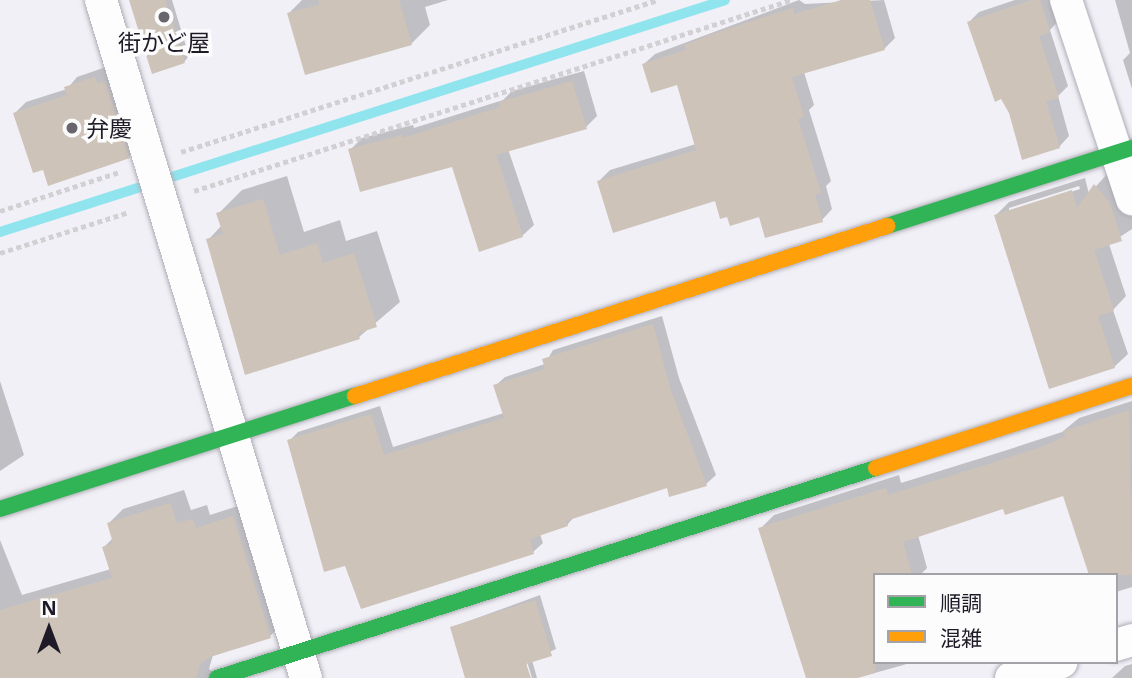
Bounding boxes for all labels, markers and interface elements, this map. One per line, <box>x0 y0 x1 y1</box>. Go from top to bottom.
marker: 街かど屋 <box>156 9 172 25</box>
place label: 街かど屋 <box>118 28 210 56</box>
place label: 弁慶 <box>86 114 132 142</box>
marker: 弁慶 <box>64 120 80 136</box>
legend <box>873 573 1118 664</box>
text: 順調 <box>940 589 982 617</box>
north arrow <box>14 594 84 664</box>
text: N <box>41 595 57 621</box>
text: 混雑 <box>940 624 982 652</box>

